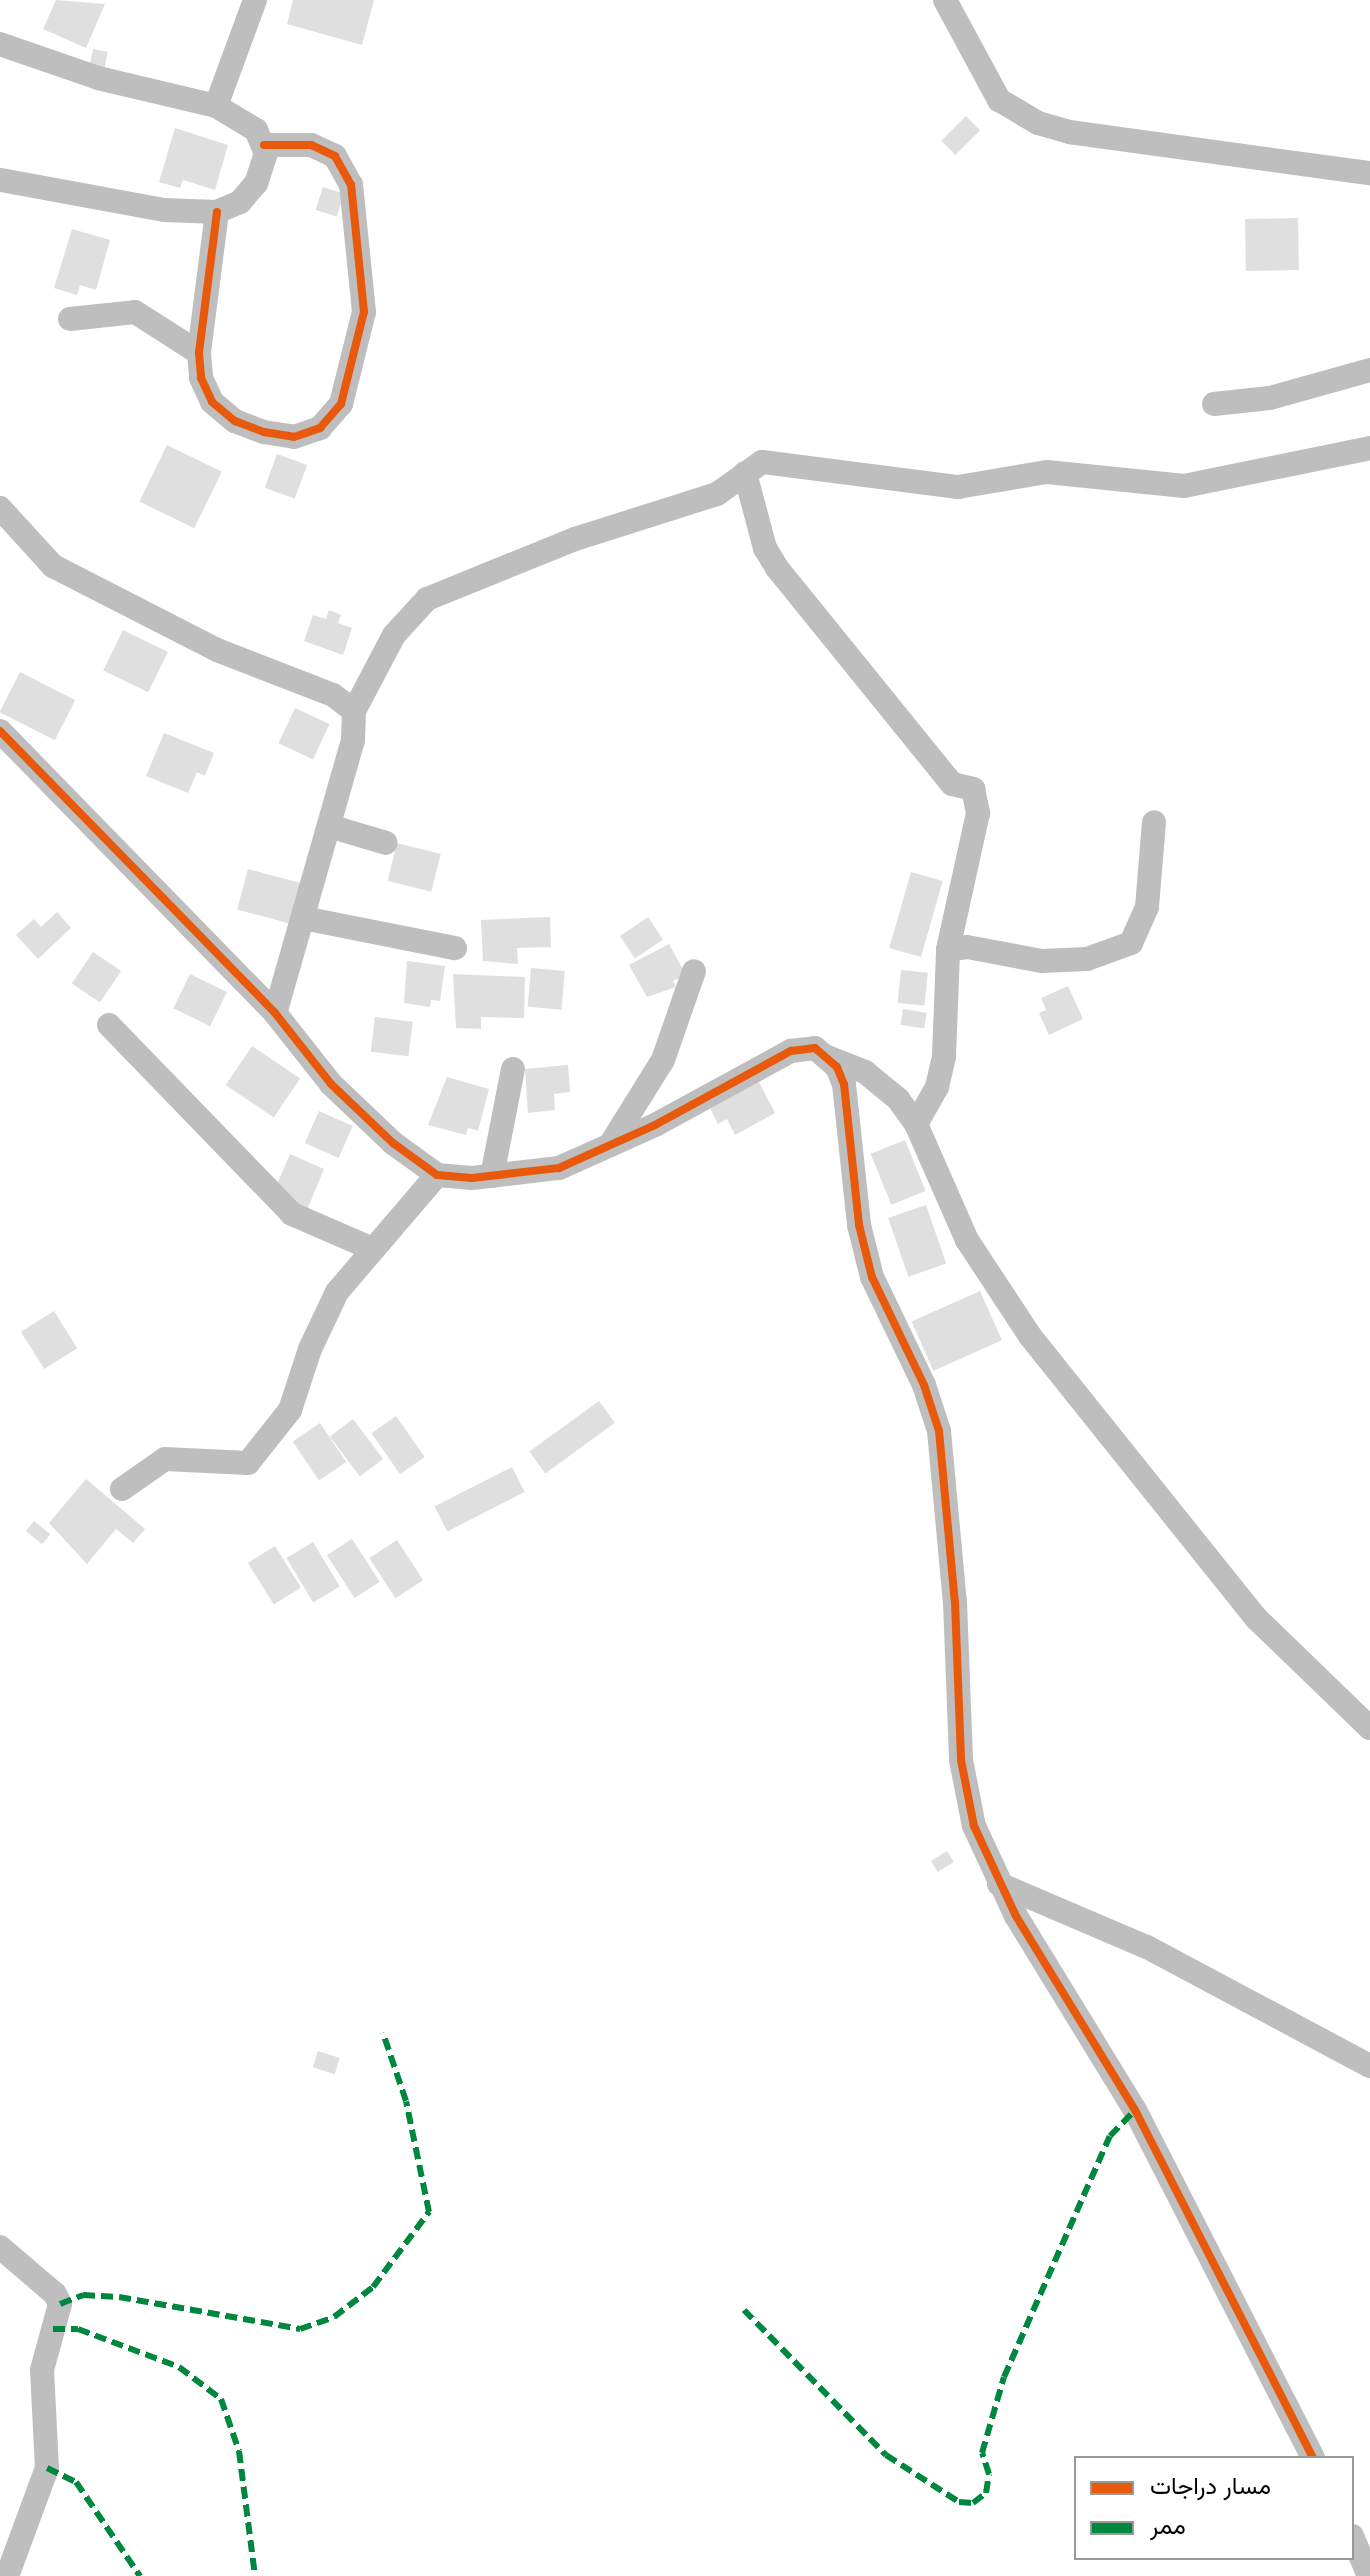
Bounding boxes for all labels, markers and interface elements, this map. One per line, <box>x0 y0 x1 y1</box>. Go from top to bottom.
legend <box>1074 2456 1354 2560</box>
text: مسار دراجات <box>1150 2470 1271 2500</box>
text: ممر <box>1150 2510 1186 2540</box>

